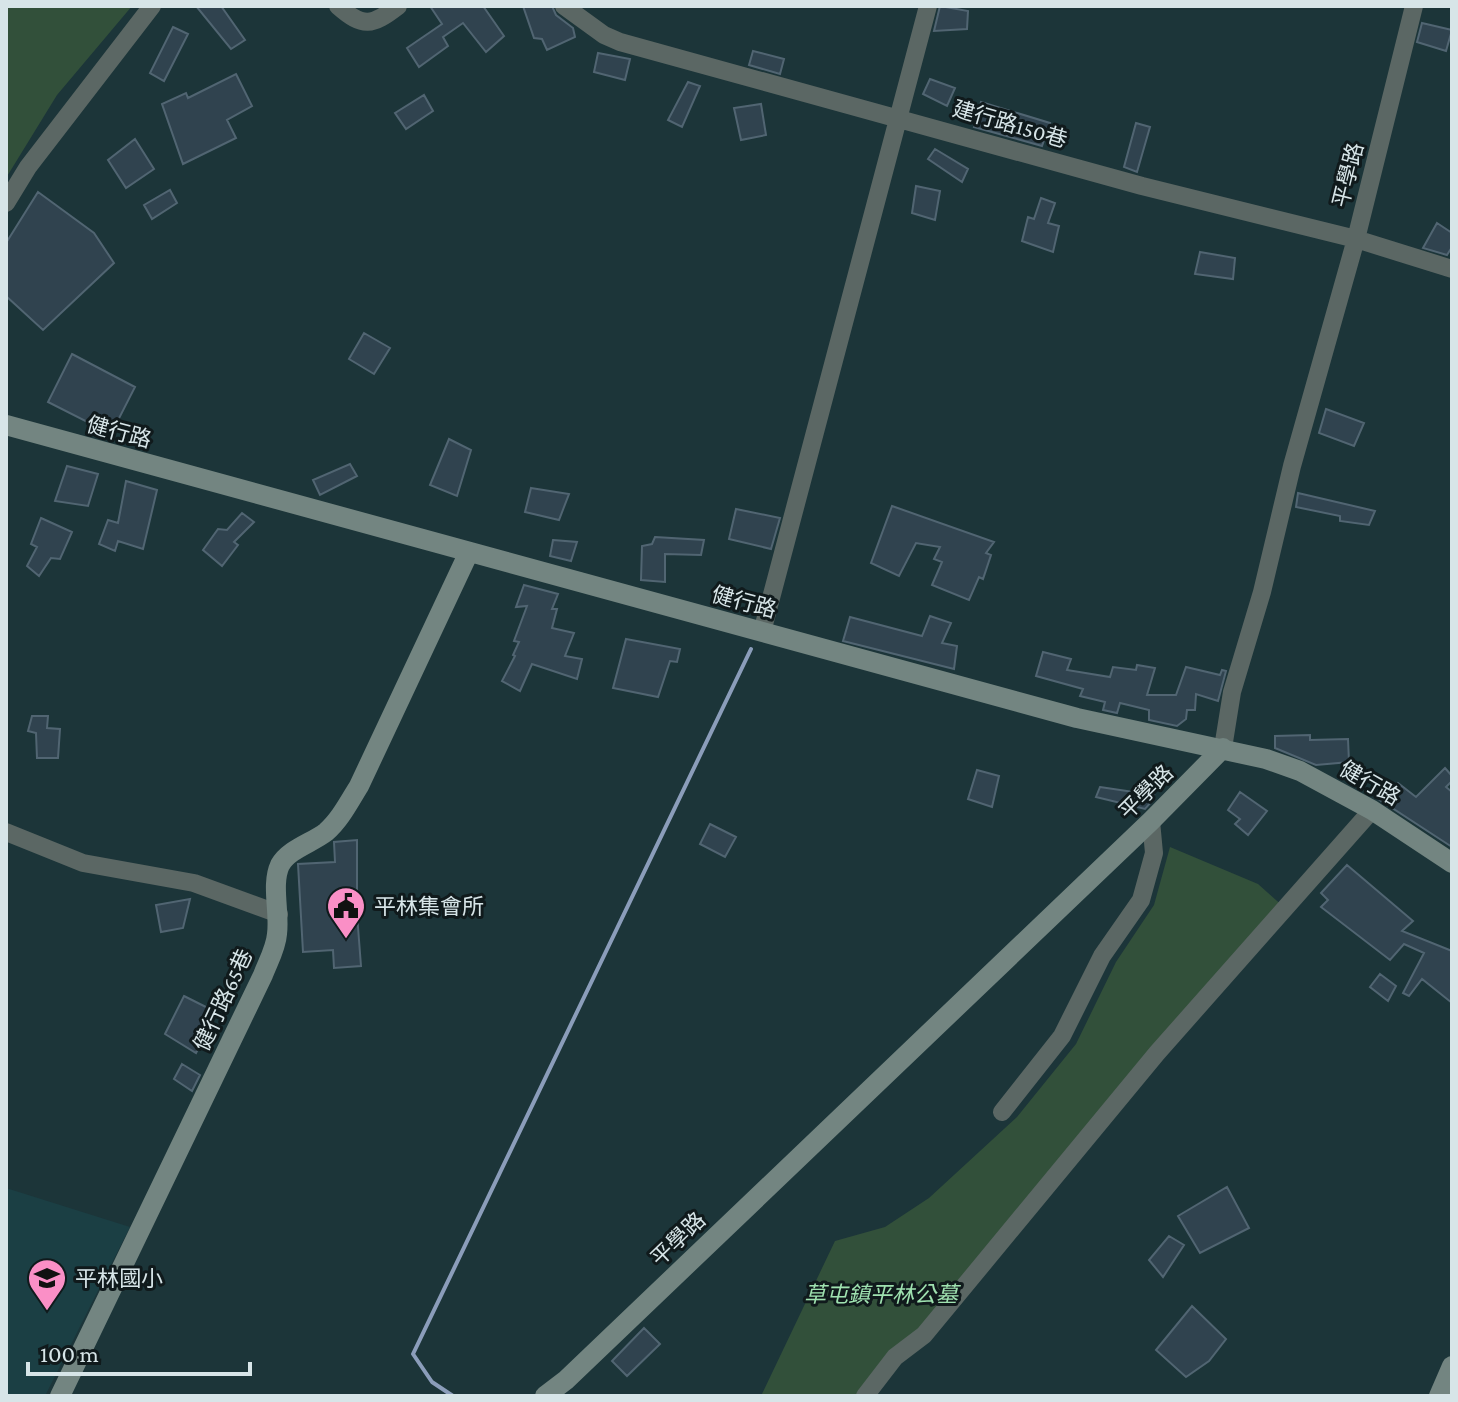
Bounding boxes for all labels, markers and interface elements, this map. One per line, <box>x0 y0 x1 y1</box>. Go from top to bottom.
street label: 建行路150巷 <box>950 96 1070 152</box>
street label: 平學路 <box>1328 140 1368 210</box>
street label: 健行路 <box>84 411 154 453</box>
street label: 健行路 <box>709 581 779 623</box>
street label: 健行路 <box>1335 756 1405 810</box>
street label: 平學路 <box>1114 760 1178 824</box>
public building icon: 平林集會所 <box>325 885 367 940</box>
place label: 平林集會所 <box>374 894 484 919</box>
street label: 健行路65巷 <box>189 945 257 1055</box>
street label: 平學路 <box>646 1207 710 1271</box>
school or university icon: 平林國小 <box>26 1257 68 1312</box>
place label: 平林國小 <box>75 1266 163 1291</box>
park label: 草屯鎮平林公墓 <box>804 1282 961 1307</box>
scale bar <box>28 1326 250 1376</box>
text: 100 m <box>40 1340 99 1367</box>

